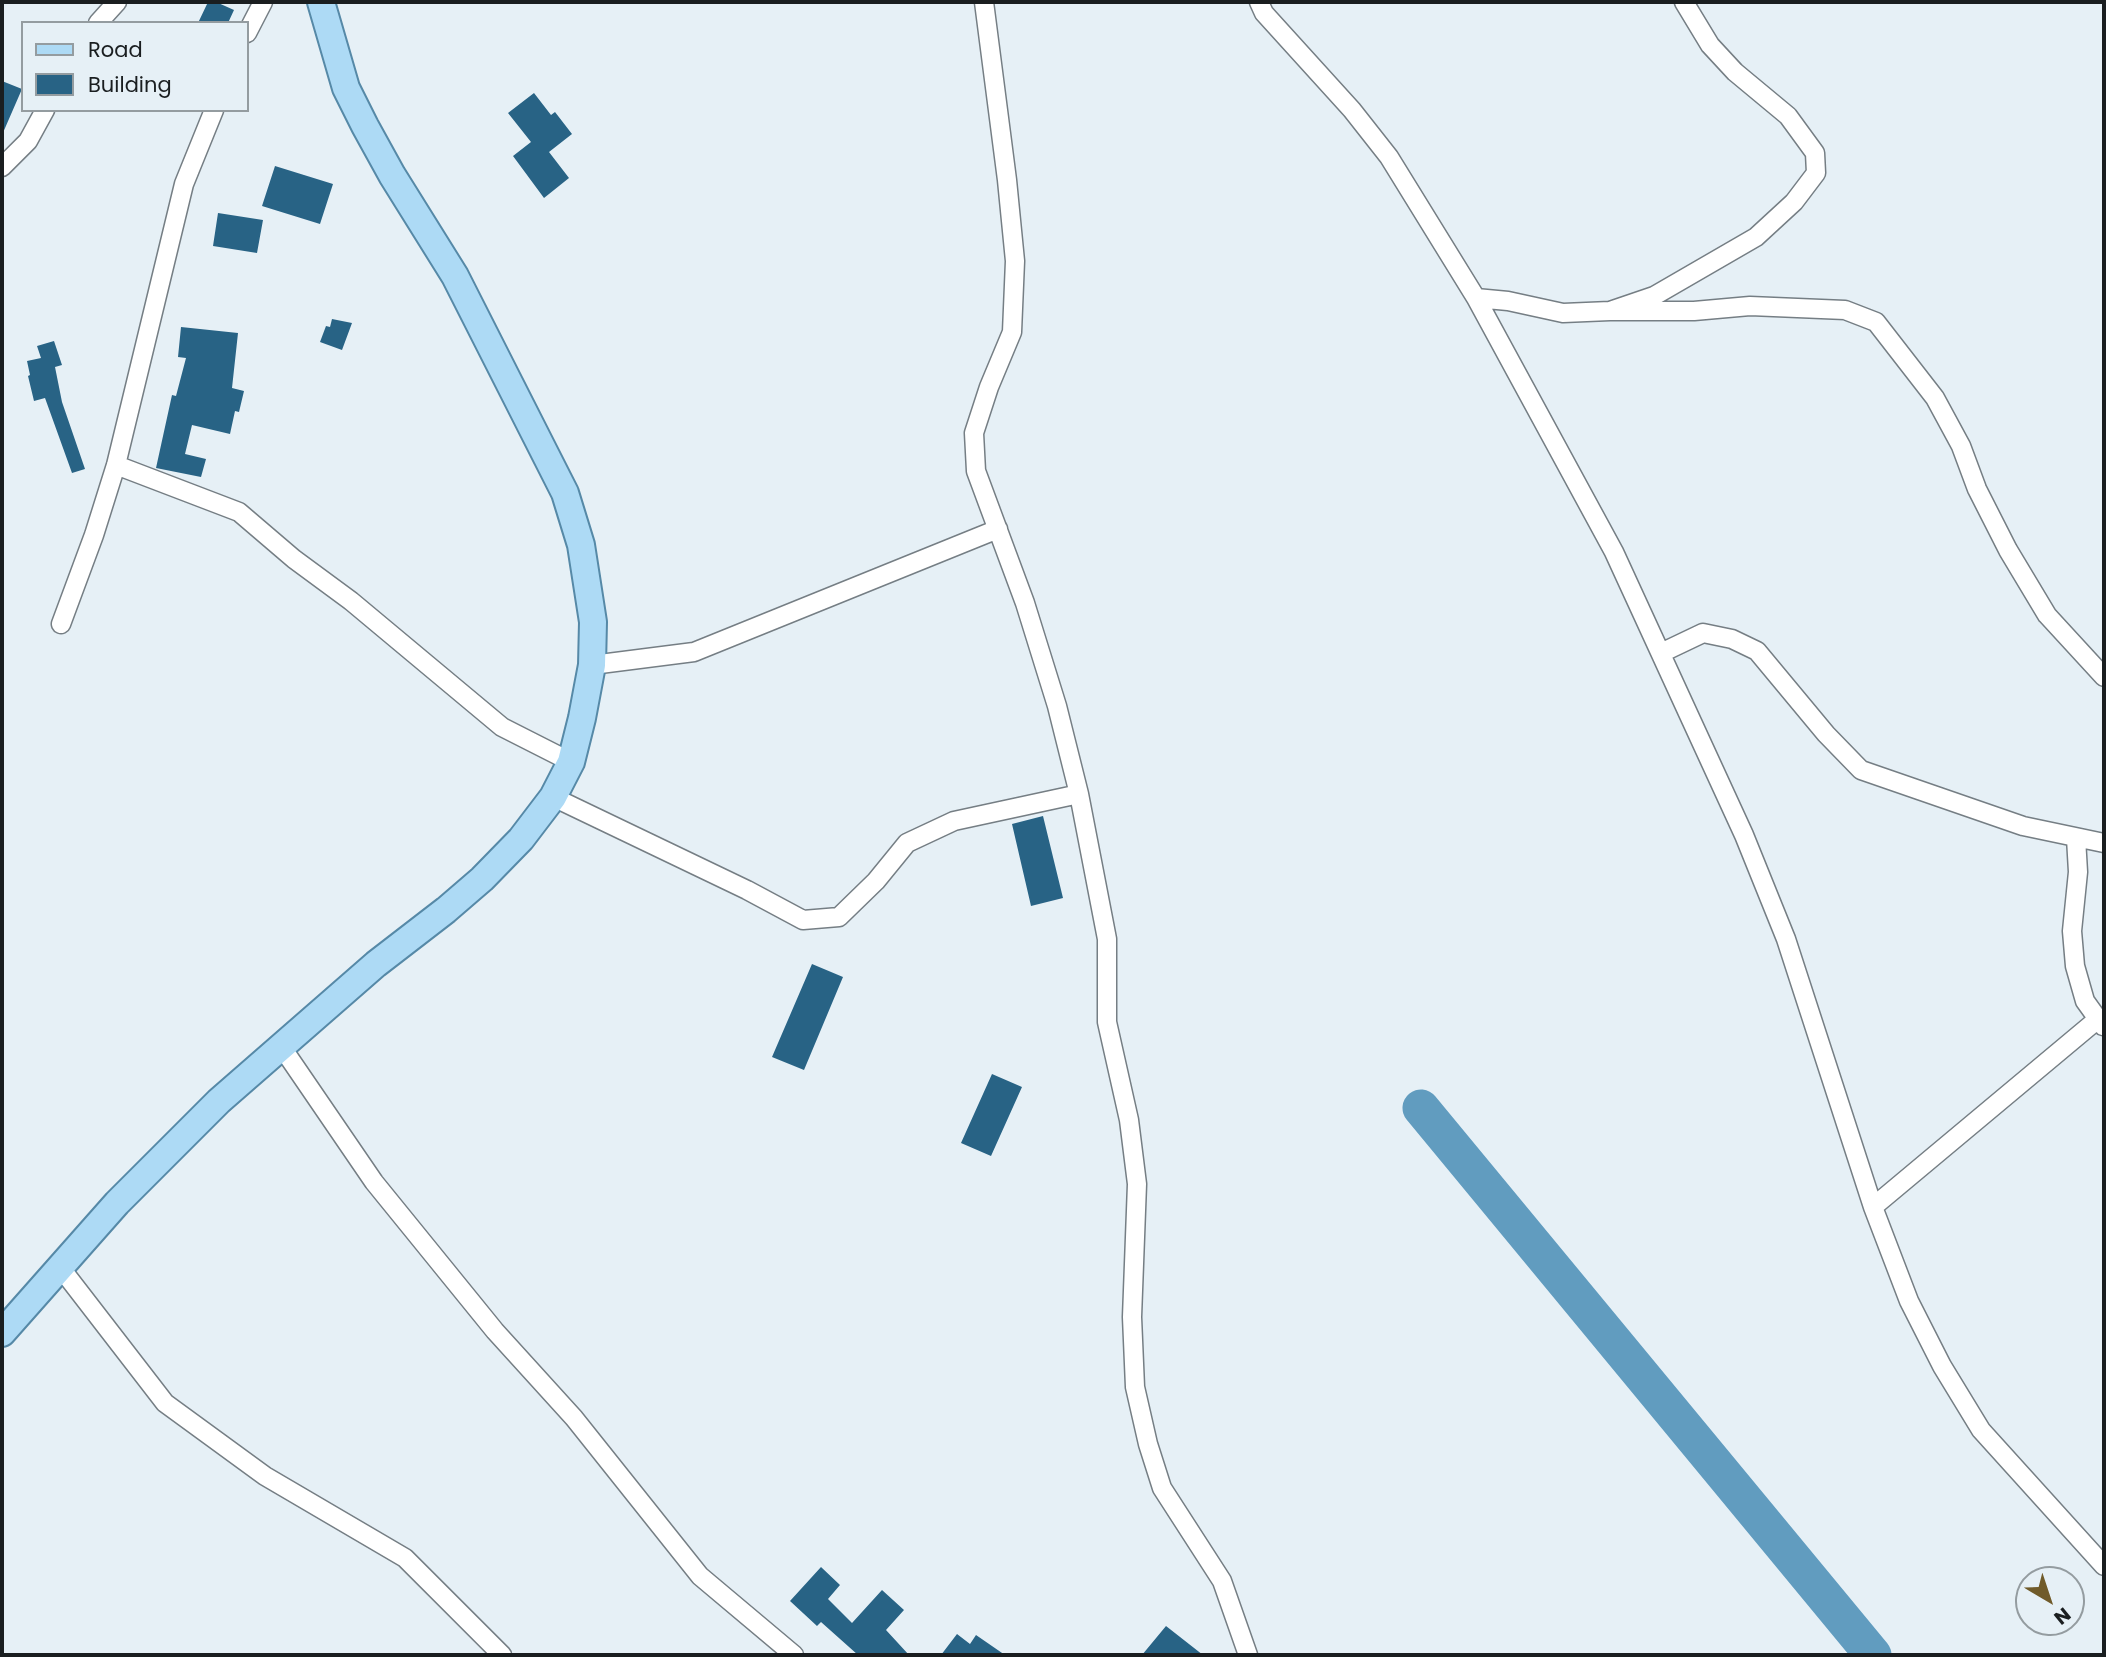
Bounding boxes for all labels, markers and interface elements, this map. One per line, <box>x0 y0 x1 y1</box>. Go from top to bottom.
legend <box>21 21 248 112</box>
text: Road <box>88 35 143 64</box>
text: Building <box>88 70 172 99</box>
north arrow <box>2015 1566 2085 1636</box>
text: N <box>2048 1601 2076 1631</box>

